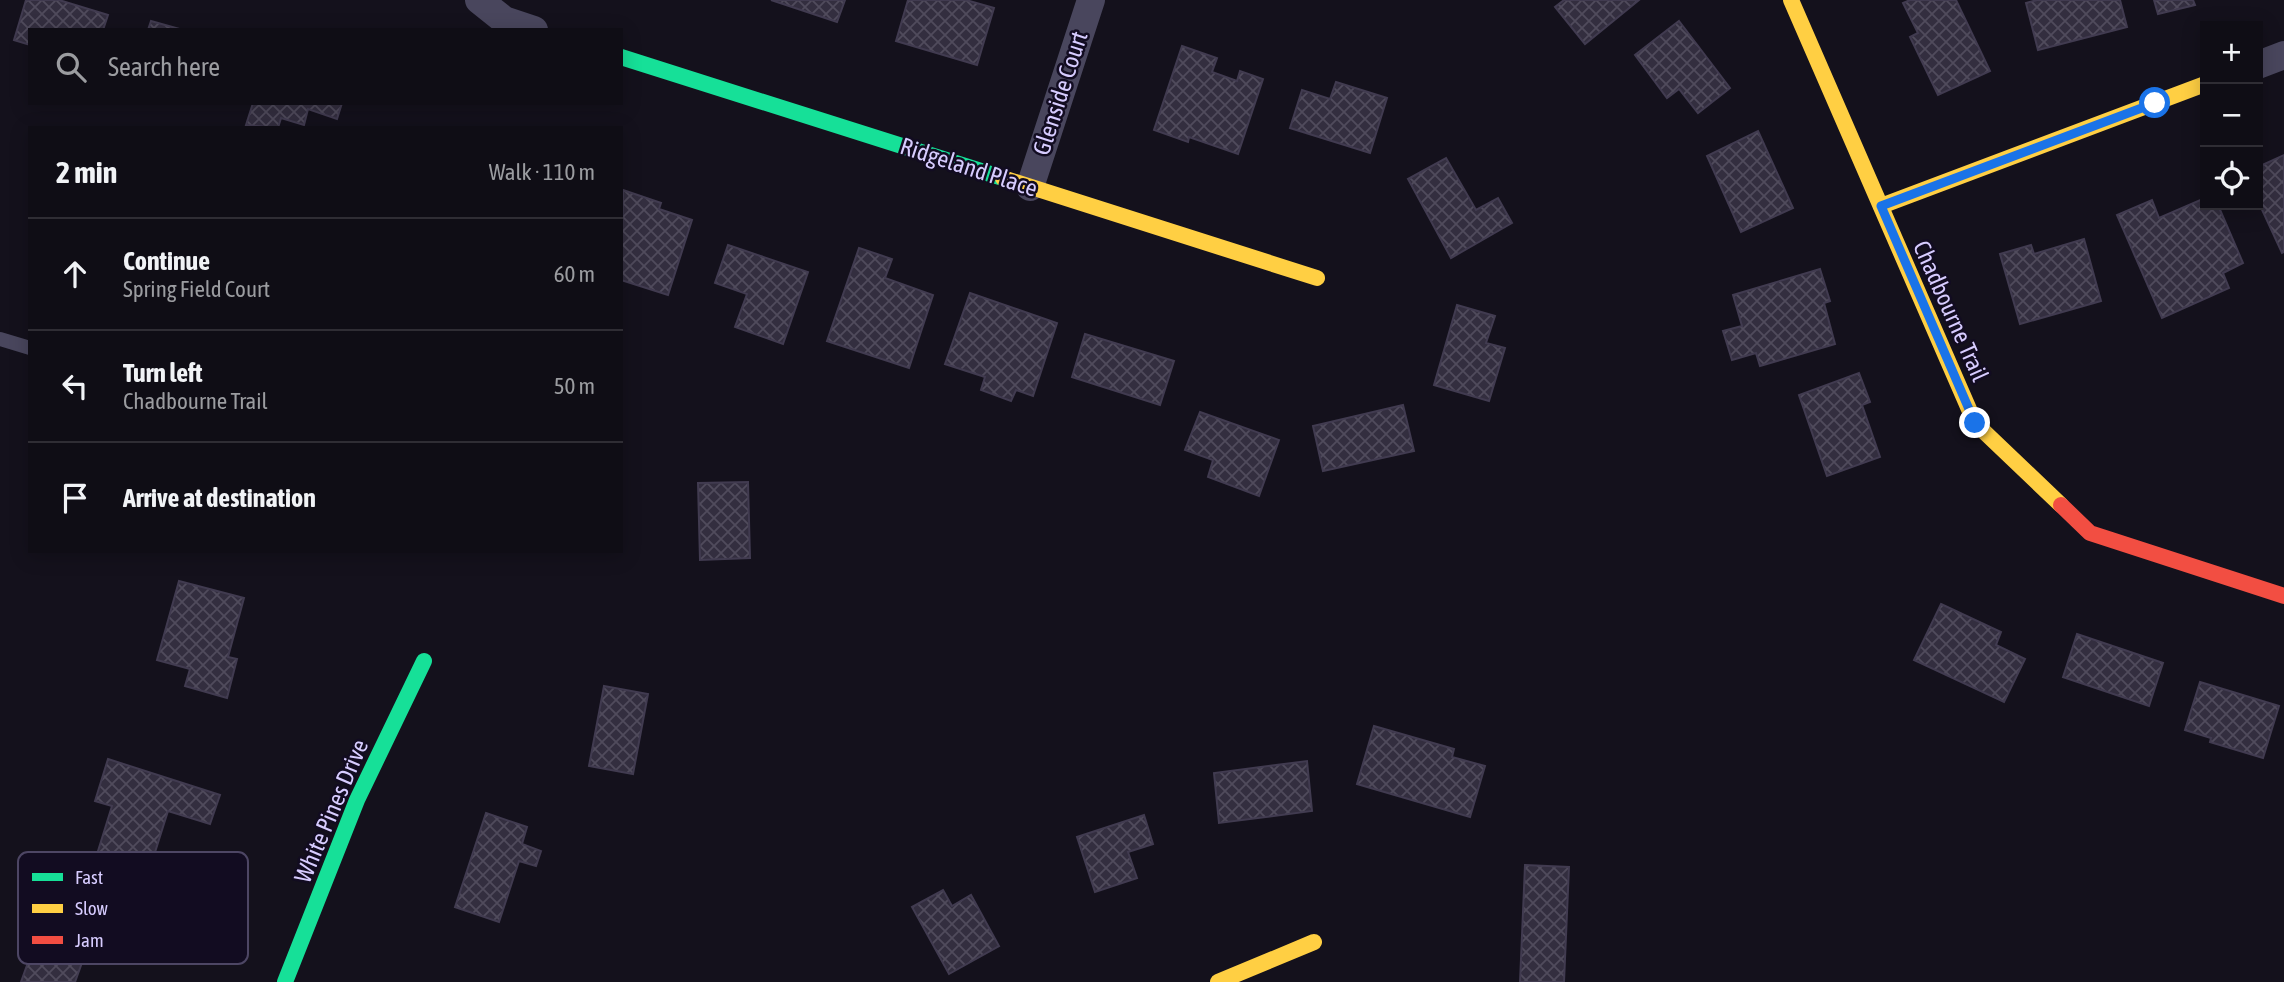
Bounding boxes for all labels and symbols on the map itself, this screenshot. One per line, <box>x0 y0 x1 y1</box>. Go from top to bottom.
street label: Glenside Court <box>1027 28 1093 158</box>
route start <box>2139 87 2170 118</box>
street label: Ridgeland Place <box>897 132 1041 202</box>
street label: Chadbourne Trail <box>1908 237 1994 386</box>
route end <box>1959 407 1990 438</box>
street label: White Pines Drive <box>289 735 373 887</box>
legend <box>18 852 248 964</box>
text: Fast <box>75 866 103 888</box>
text: Slow <box>75 897 109 919</box>
text: Jam <box>75 929 104 951</box>

